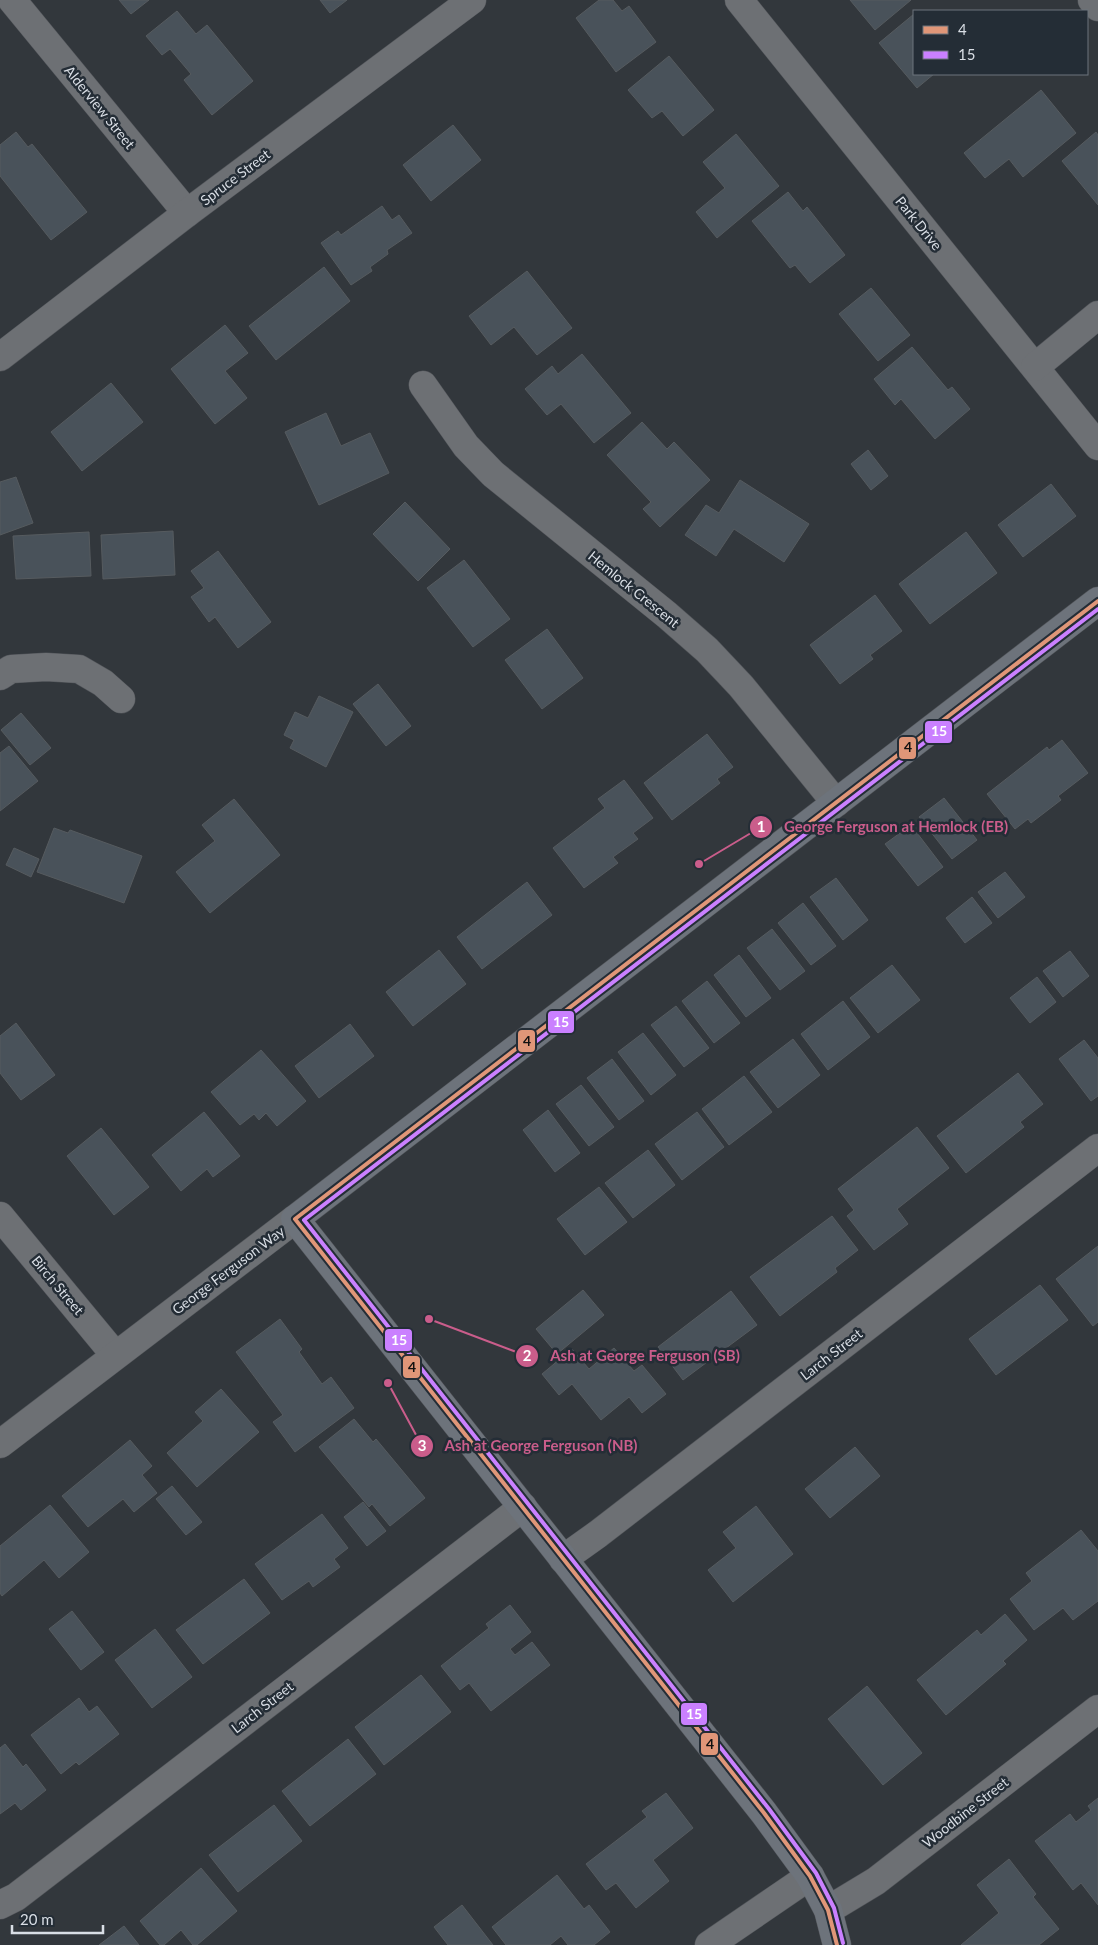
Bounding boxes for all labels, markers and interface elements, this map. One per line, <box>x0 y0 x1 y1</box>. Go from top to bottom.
legend <box>913 10 1088 75</box>
text: 4 <box>958 20 967 38</box>
text: 15 <box>958 45 975 63</box>
street label: Alderview Street <box>61 62 139 152</box>
street label: Spruce Street <box>197 145 273 209</box>
street label: Park Drive <box>892 193 946 253</box>
street label: Hemlock Crescent <box>585 547 683 631</box>
line badge: 15 <box>924 720 953 744</box>
text: 15 <box>931 722 947 739</box>
line badge: 4 <box>898 736 917 760</box>
text: 4 <box>904 738 912 755</box>
callout: George Ferguson at Hemlock (EB) <box>748 812 1018 842</box>
text: 1 <box>757 817 765 835</box>
text: George Ferguson at Hemlock (EB) <box>784 817 1008 835</box>
line badge: 15 <box>547 1010 575 1034</box>
text: 15 <box>553 1013 569 1030</box>
line badge: 4 <box>517 1029 536 1053</box>
text: 4 <box>523 1032 531 1049</box>
street label: George Ferguson Way <box>168 1222 288 1318</box>
street label: Birch Street <box>28 1252 88 1318</box>
street label: Larch Street <box>797 1325 865 1383</box>
line badge: 15 <box>384 1328 413 1352</box>
text: 15 <box>391 1331 407 1348</box>
callout: Ash at George Ferguson (SB) <box>515 1341 749 1371</box>
text: 2 <box>523 1346 532 1364</box>
text: Ash at George Ferguson (SB) <box>549 1346 740 1364</box>
line badge: 4 <box>402 1355 421 1379</box>
text: 4 <box>408 1358 416 1375</box>
callout: Ash at George Ferguson (NB) <box>409 1431 647 1461</box>
text: 3 <box>418 1436 426 1454</box>
text: Ash at George Ferguson (NB) <box>444 1436 637 1454</box>
street label: Larch Street <box>228 1678 296 1736</box>
line badge: 15 <box>680 1702 708 1726</box>
text: 15 <box>686 1705 702 1722</box>
line badge: 4 <box>700 1732 719 1756</box>
text: 4 <box>706 1735 714 1752</box>
street label: Woodbine Street <box>919 1773 1011 1851</box>
scale bar <box>12 1902 104 1934</box>
text: 20 m <box>20 1910 54 1928</box>

